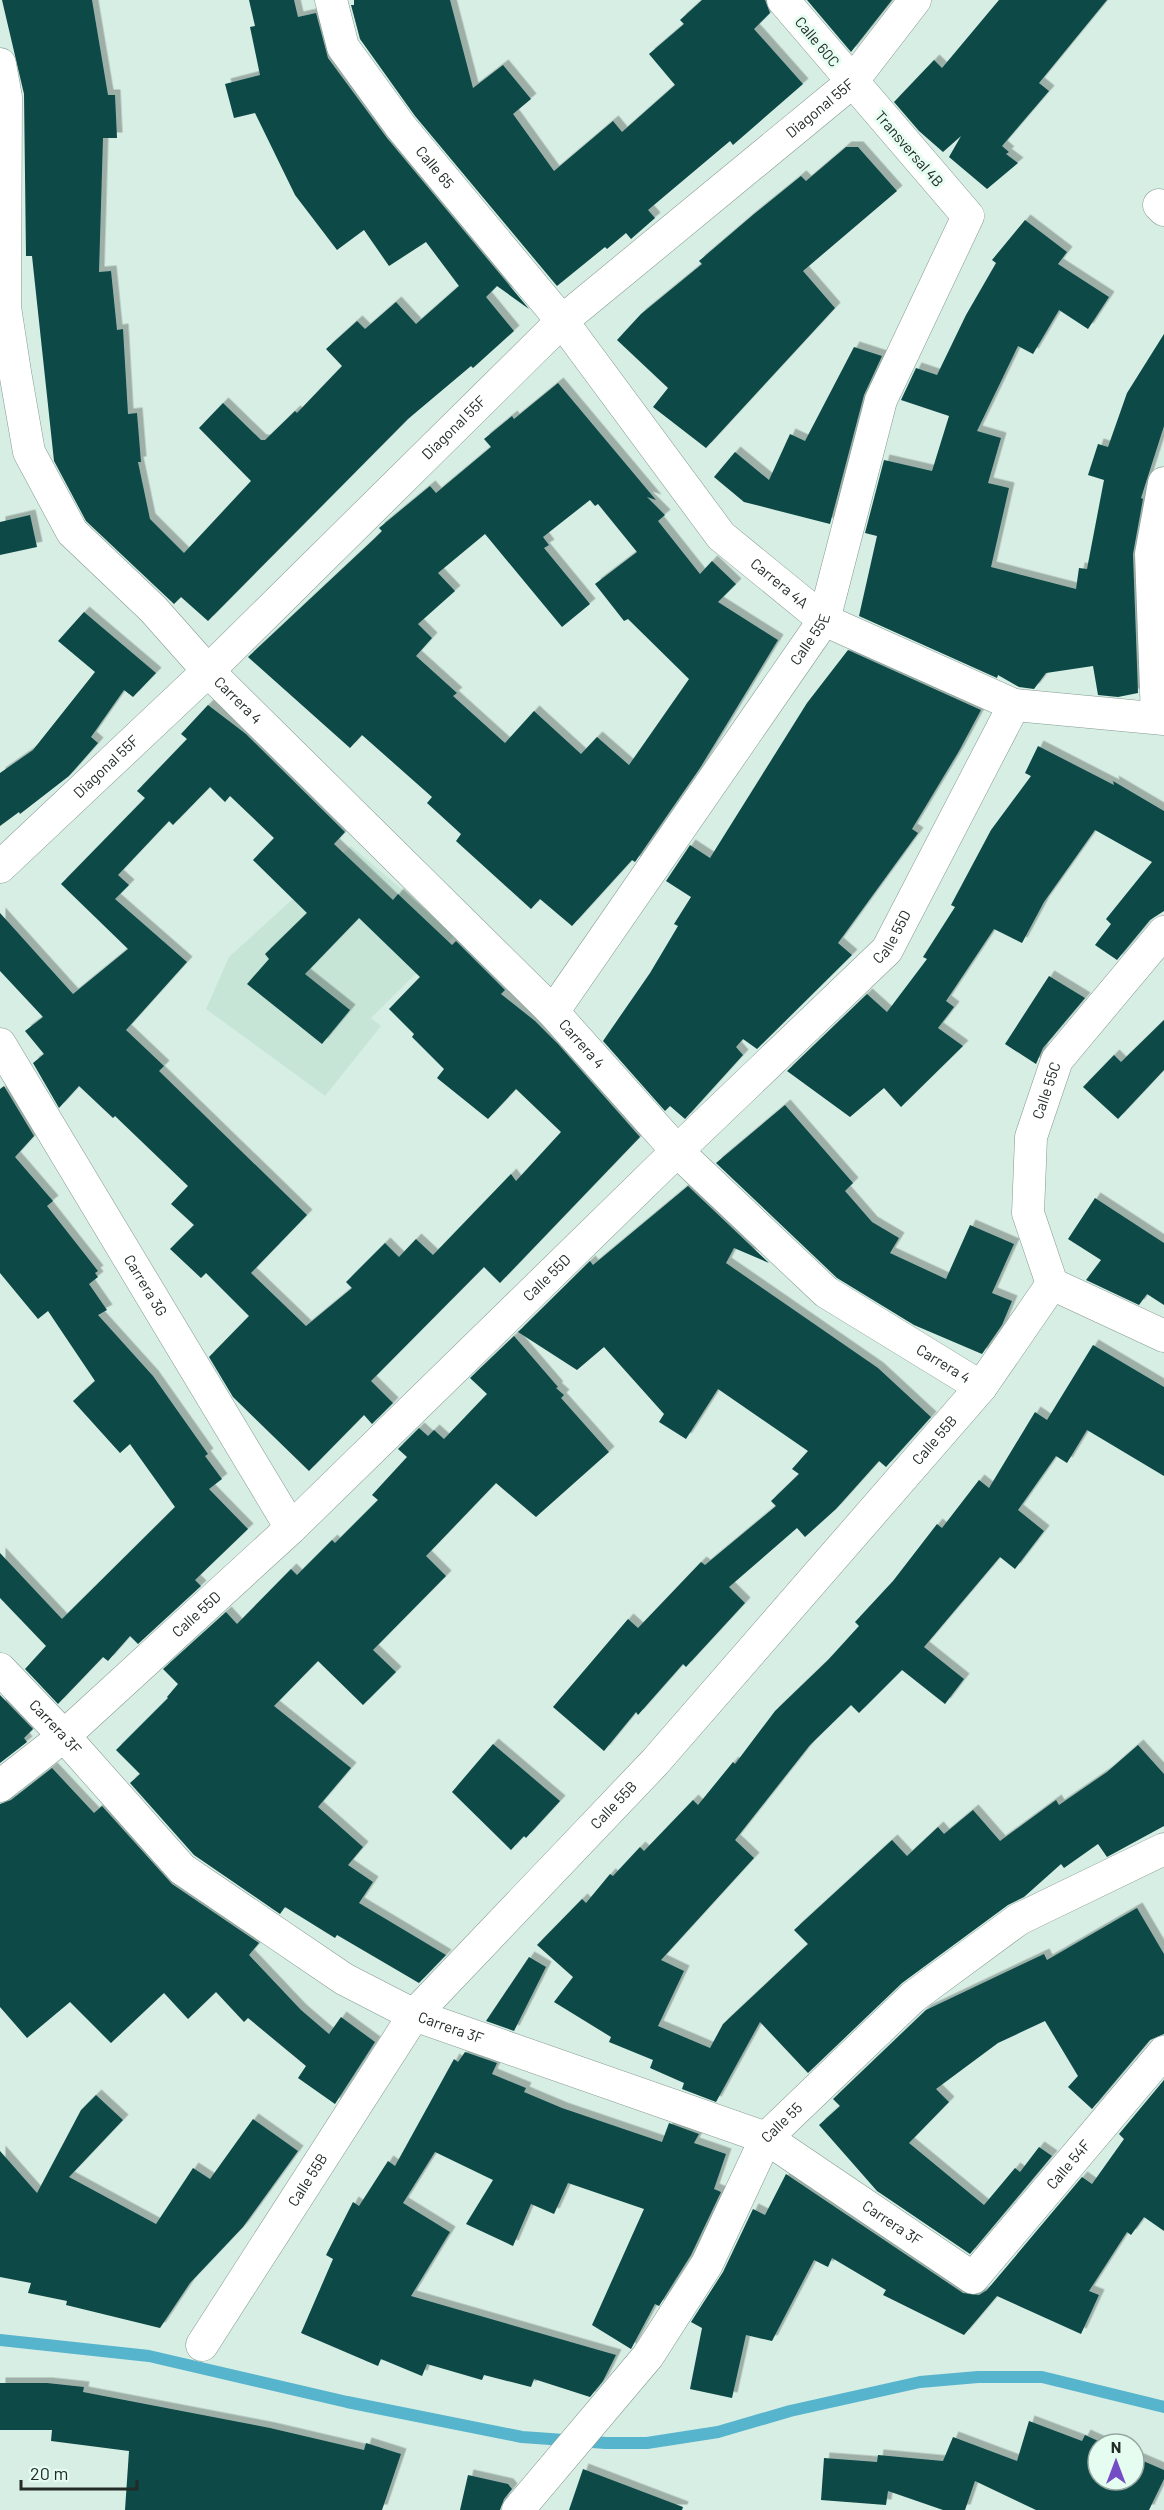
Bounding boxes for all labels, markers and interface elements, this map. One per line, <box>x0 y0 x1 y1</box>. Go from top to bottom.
street label: Calle 60C <box>792 13 844 70</box>
street label: Diagonal 55F <box>782 74 858 141</box>
street label: Transversal 4B <box>872 107 948 190</box>
street label: Calle 65 <box>413 142 458 192</box>
street label: Diagonal 55F <box>418 391 490 463</box>
street label: Carrera 4A <box>747 554 812 612</box>
street label: Calle 55E <box>786 612 833 668</box>
street label: Carrera 4 <box>211 672 266 727</box>
street label: Diagonal 55F <box>69 731 142 801</box>
street label: Calle 55D <box>869 907 914 967</box>
street label: Carrera 4 <box>556 1015 609 1072</box>
street label: Calle 55C <box>1028 1059 1064 1121</box>
street label: Calle 55D <box>519 1250 574 1304</box>
street label: Carrera 3G <box>121 1251 172 1319</box>
street label: Carrera 4 <box>914 1340 974 1386</box>
street label: Calle 55B <box>908 1411 960 1468</box>
street label: Calle 55D <box>168 1587 224 1640</box>
street label: Carrera 3F <box>26 1695 86 1758</box>
street label: Calle 55B <box>586 1777 640 1832</box>
street label: Carrera 3F <box>416 2007 487 2047</box>
street label: Calle 55 <box>757 2098 806 2146</box>
street label: Calle 54F <box>1042 2135 1094 2193</box>
street label: Calle 55B <box>283 2150 331 2209</box>
street label: Carrera 3F <box>859 2196 926 2249</box>
north arrow <box>1086 2432 1146 2492</box>
text: N <box>1111 2437 1121 2456</box>
scale bar <box>21 2453 136 2491</box>
text: 20 m <box>30 2462 68 2484</box>

